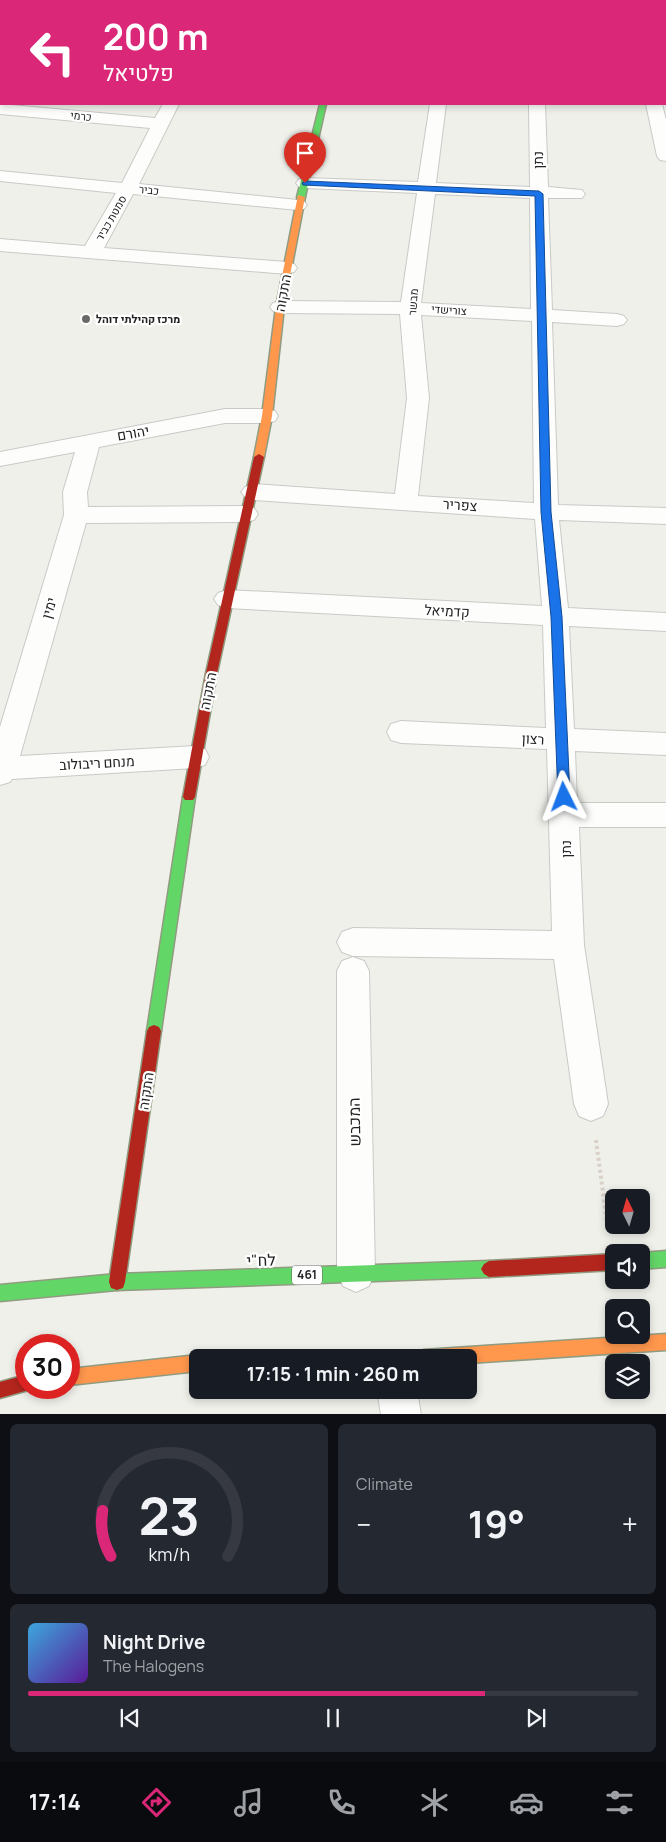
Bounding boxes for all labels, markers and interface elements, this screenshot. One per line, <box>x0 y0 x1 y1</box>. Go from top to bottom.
text: 200 m <box>103 13 208 61</box>
icon: left <box>20 20 85 85</box>
text: פלטיאל <box>103 58 174 88</box>
street label: כרמי <box>70 107 92 124</box>
pin <box>284 132 326 183</box>
icon: arrive <box>291 139 319 167</box>
street label: נתן <box>528 151 547 169</box>
street label: כביר <box>138 181 160 198</box>
street label: סמטת כביר <box>92 192 130 243</box>
street label: התקוה <box>270 273 295 313</box>
street label: מבשר <box>404 288 421 316</box>
street label: צורישדי <box>431 301 467 318</box>
place label: מרכז קהילתי דוהל <box>96 311 180 326</box>
marker: מרכז קהילתי דוהל <box>80 313 92 325</box>
street label: יהורם <box>115 420 150 445</box>
street label: צפריר <box>442 494 478 515</box>
street label: ימין <box>36 595 61 621</box>
street label: קדמיאל <box>424 600 470 621</box>
street label: התקוה <box>195 670 220 711</box>
street label: רצון <box>521 728 545 749</box>
street label: מנחם ריבולוב <box>59 751 135 774</box>
position arrow <box>537 770 589 822</box>
street label: נתן <box>556 840 575 858</box>
street label: התקוה <box>133 1071 158 1111</box>
street label: המכבש <box>343 1097 365 1147</box>
north arrow <box>605 1189 650 1234</box>
map controls <box>605 1189 650 1399</box>
button: sound <box>605 1244 650 1289</box>
street label: לח"י <box>246 1249 276 1271</box>
road number: 461 <box>292 1266 322 1284</box>
button: search <box>605 1299 650 1344</box>
speed limit sign: 30 <box>15 1334 80 1399</box>
button: layers <box>605 1354 650 1399</box>
text: 17:15 · 1 min · 260 m <box>247 1361 419 1387</box>
text: Climate <box>356 1473 413 1495</box>
text: 23 <box>138 1480 200 1551</box>
text: 19° <box>468 1497 525 1549</box>
text: − <box>356 1505 371 1543</box>
text: + <box>622 1505 638 1543</box>
text: km/h <box>148 1542 190 1566</box>
text: Night Drive <box>103 1629 205 1655</box>
text: The Halogens <box>103 1655 204 1677</box>
icon: previous <box>116 1704 144 1732</box>
icon: pause <box>319 1704 347 1732</box>
icon: next <box>522 1704 550 1732</box>
icon: directions <box>139 1785 174 1820</box>
icon: music <box>231 1785 266 1820</box>
icon: phone <box>324 1785 359 1820</box>
icon: climate <box>417 1785 452 1820</box>
icon: car <box>509 1785 544 1820</box>
icon: filters <box>602 1785 637 1820</box>
text: 17:14 <box>29 1787 81 1817</box>

